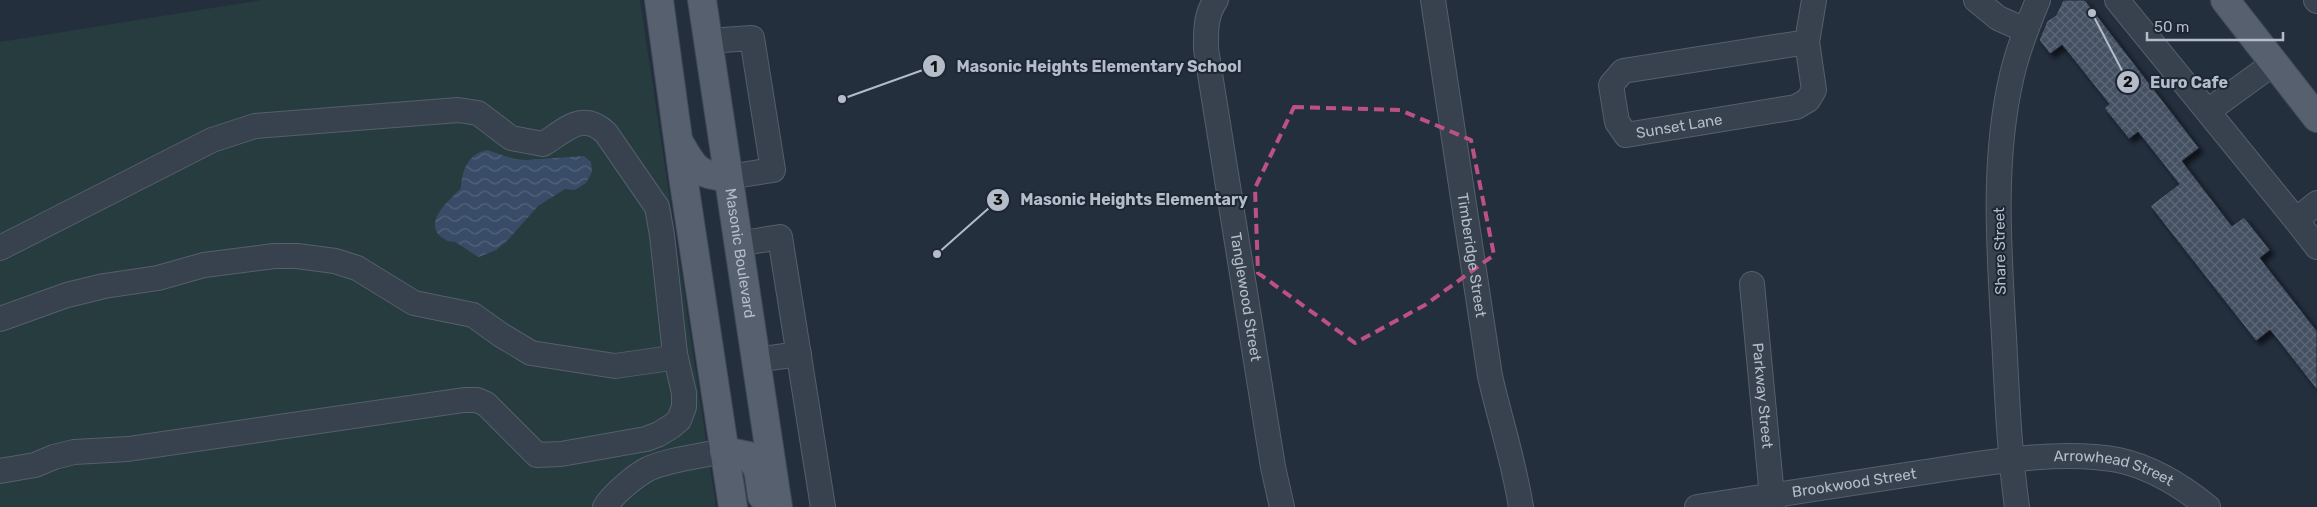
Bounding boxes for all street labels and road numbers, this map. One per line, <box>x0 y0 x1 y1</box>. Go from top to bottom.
street label: Sunset Lane <box>1635 110 1724 142</box>
street label: Masonic Boulevard <box>721 187 759 320</box>
street label: Timberidge Street <box>1453 192 1490 319</box>
street label: Share Street <box>1990 207 2010 295</box>
street label: Tanglewood Street <box>1227 231 1265 363</box>
street label: Parkway Street <box>1749 342 1776 449</box>
street label: Arrowhead Street <box>2053 447 2177 490</box>
street label: Brookwood Street <box>1791 464 1918 501</box>

